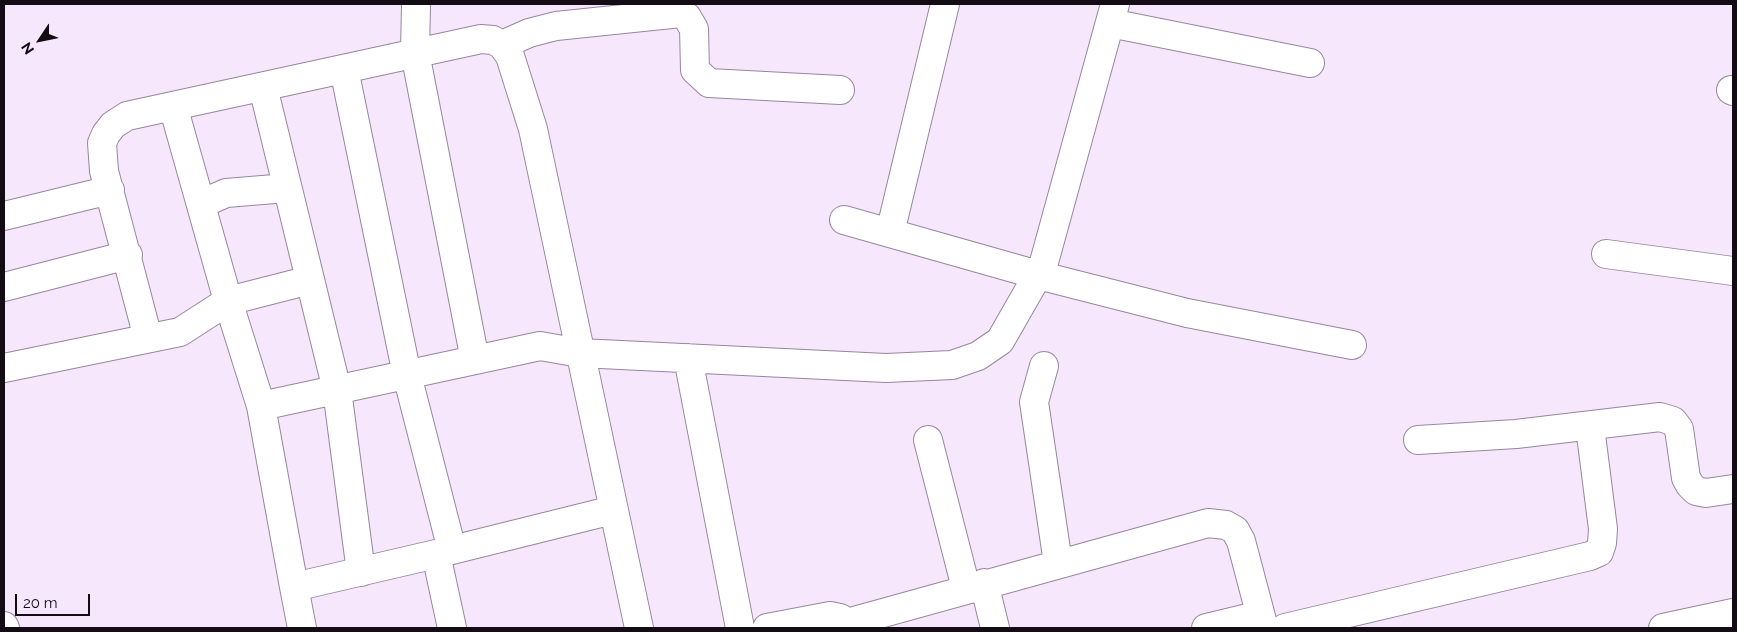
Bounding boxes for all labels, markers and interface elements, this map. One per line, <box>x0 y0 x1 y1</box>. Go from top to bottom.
north arrow <box>15 15 65 65</box>
text: N <box>18 39 37 57</box>
scale bar <box>18 584 92 616</box>
text: 20 m <box>23 594 58 612</box>

